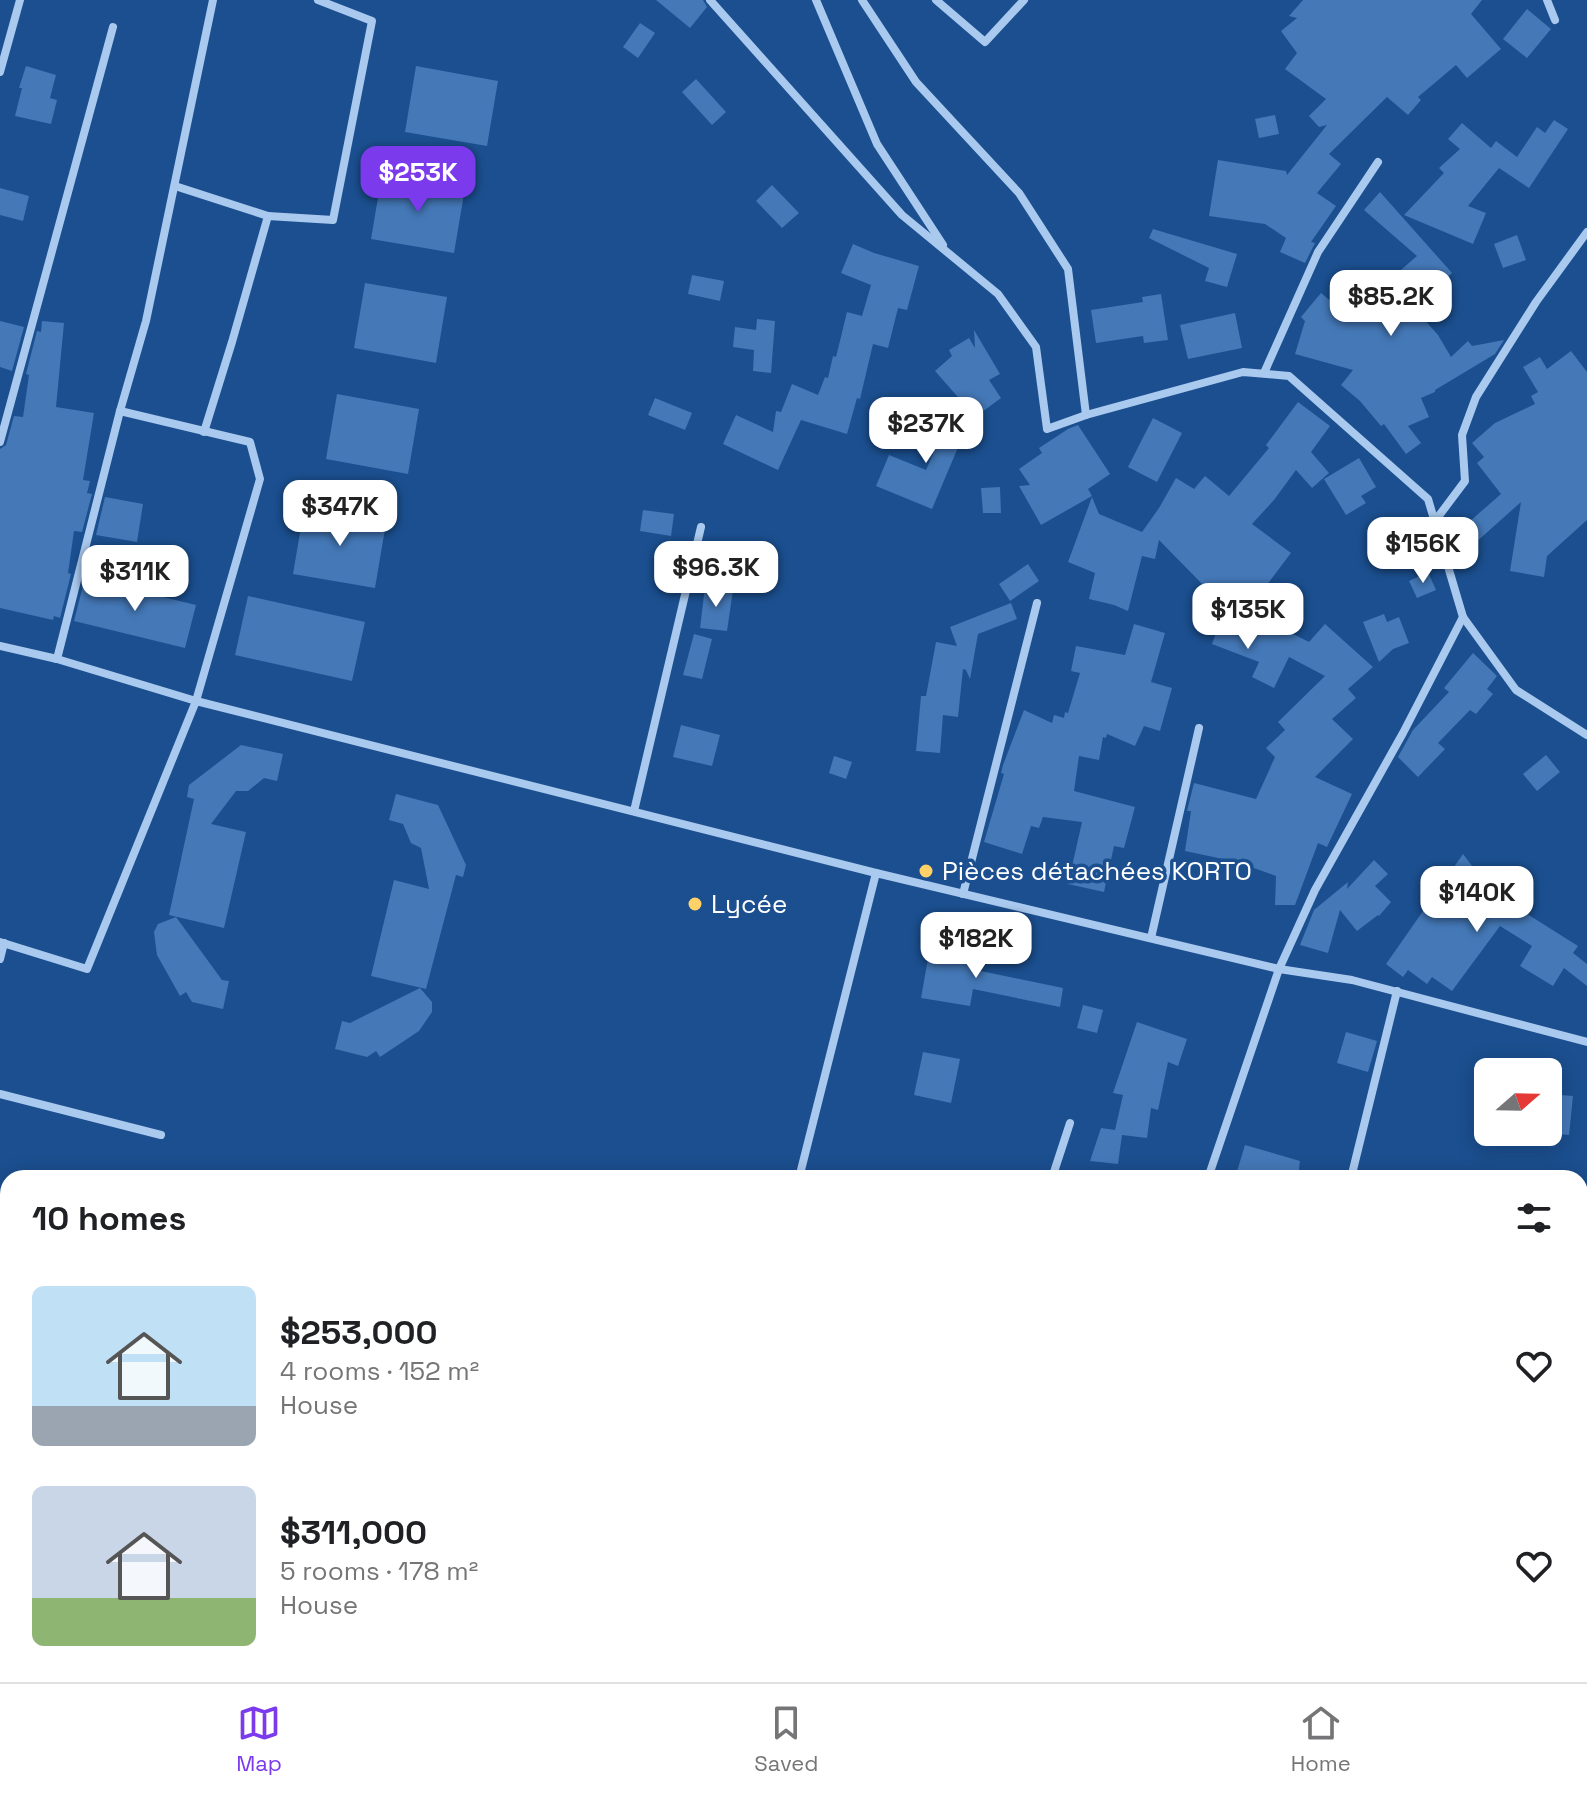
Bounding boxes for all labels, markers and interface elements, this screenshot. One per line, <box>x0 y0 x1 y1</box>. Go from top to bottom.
pin: $253K <box>362 146 474 214</box>
text: $253K <box>379 155 457 189</box>
pin: $85.2K <box>1326 270 1456 338</box>
text: $85.2K <box>1348 279 1434 313</box>
pin: $237K <box>870 397 982 465</box>
text: $237K <box>887 406 965 440</box>
pin: $347K <box>284 480 396 548</box>
text: $347K <box>301 489 379 523</box>
pin: $156K <box>1367 517 1479 585</box>
text: $156K <box>1385 526 1461 560</box>
pin: $96.3K <box>651 541 781 609</box>
pin: $311K <box>79 545 191 613</box>
text: $96.3K <box>672 550 760 584</box>
text: $311K <box>100 554 170 588</box>
pin: $135K <box>1192 583 1304 651</box>
text: $135K <box>1210 592 1286 626</box>
place label: Pièces détachées KORTO <box>942 854 1252 888</box>
marker: Pièces détachées KORTO <box>917 862 935 880</box>
pin: $140K <box>1421 866 1533 934</box>
text: $140K <box>1438 875 1516 909</box>
place label: Lycée <box>711 887 787 921</box>
marker: Lycée <box>686 895 704 913</box>
pin: $182K <box>920 912 1032 980</box>
text: $182K <box>939 921 1013 955</box>
north arrow <box>1474 1058 1562 1146</box>
map controls <box>1474 1058 1562 1146</box>
icon: filters <box>1512 1196 1556 1240</box>
text: 10 homes <box>32 1197 186 1240</box>
text: $253,000 <box>280 1311 438 1354</box>
icon: home <box>96 1318 192 1414</box>
icon: heart <box>1512 1344 1556 1388</box>
text: 4 rooms · 152 m² <box>280 1354 479 1388</box>
text: House <box>280 1388 358 1422</box>
text: $311,000 <box>280 1511 427 1554</box>
icon: home <box>96 1518 192 1614</box>
icon: heart <box>1512 1544 1556 1588</box>
text: 5 rooms · 178 m² <box>280 1554 478 1588</box>
text: House <box>280 1588 358 1622</box>
tab: Map <box>236 1701 282 1777</box>
tab: Saved <box>754 1701 819 1777</box>
tab: Home <box>1291 1701 1351 1777</box>

